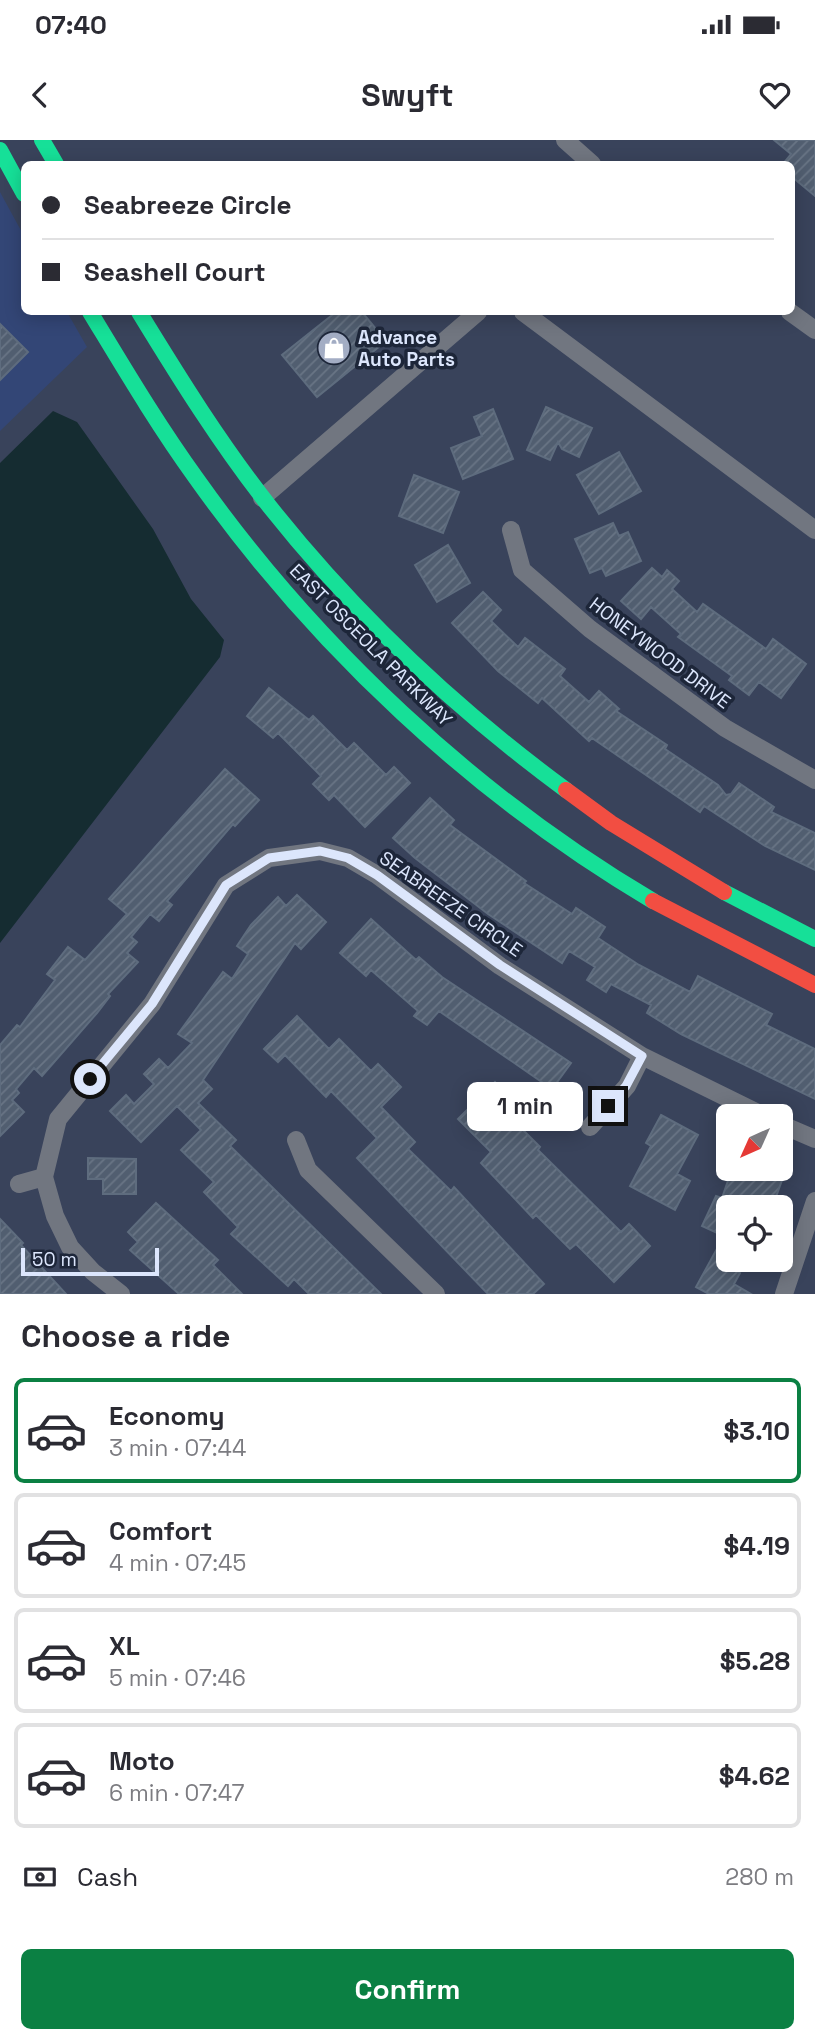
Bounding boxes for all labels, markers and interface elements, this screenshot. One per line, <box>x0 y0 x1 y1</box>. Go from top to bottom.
text: 07:40 <box>35 8 107 42</box>
text: Swyft <box>361 75 454 115</box>
icon: back <box>21 76 59 114</box>
icon: heart <box>756 76 794 114</box>
text: Seabreeze Circle <box>84 188 292 222</box>
text: Seashell Court <box>84 255 266 289</box>
place label: Advance Auto Parts <box>358 325 455 372</box>
shop icon: Advance Auto Parts <box>315 329 353 367</box>
street label: EAST OSCEOLA PARKWAY <box>284 558 458 732</box>
street label: HONEYWOOD DRIVE <box>584 592 736 714</box>
street label: SEABREEZE CIRCLE <box>375 845 527 963</box>
route start <box>74 1063 106 1095</box>
callout: 1 min <box>468 1082 584 1130</box>
route end <box>592 1090 624 1122</box>
text: 1 min <box>497 1091 553 1121</box>
north arrow <box>716 1104 793 1181</box>
map controls <box>716 1104 793 1272</box>
button: locate <box>716 1195 793 1272</box>
scale bar <box>21 1245 159 1277</box>
text: 50 m <box>32 1247 77 1272</box>
text: Choose a ride <box>21 1316 231 1356</box>
icon: car <box>25 1399 88 1462</box>
text: Economy <box>109 1399 225 1433</box>
text: $3.10 <box>723 1414 790 1448</box>
text: 3 min · 07:44 <box>109 1433 246 1463</box>
icon: car <box>25 1514 88 1577</box>
text: Comfort <box>109 1514 212 1548</box>
text: $4.19 <box>723 1529 790 1563</box>
text: 4 min · 07:45 <box>109 1548 246 1578</box>
icon: car <box>25 1629 88 1692</box>
text: XL <box>109 1629 140 1663</box>
text: $5.28 <box>720 1644 790 1678</box>
text: 5 min · 07:46 <box>109 1663 246 1693</box>
icon: car <box>25 1744 88 1807</box>
text: Moto <box>109 1744 175 1778</box>
text: $4.62 <box>719 1759 790 1793</box>
text: 6 min · 07:47 <box>109 1778 244 1808</box>
icon: cash <box>21 1858 59 1896</box>
text: Cash <box>77 1860 138 1894</box>
text: 280 m <box>725 1862 794 1892</box>
button: Confirm <box>21 1949 794 2029</box>

